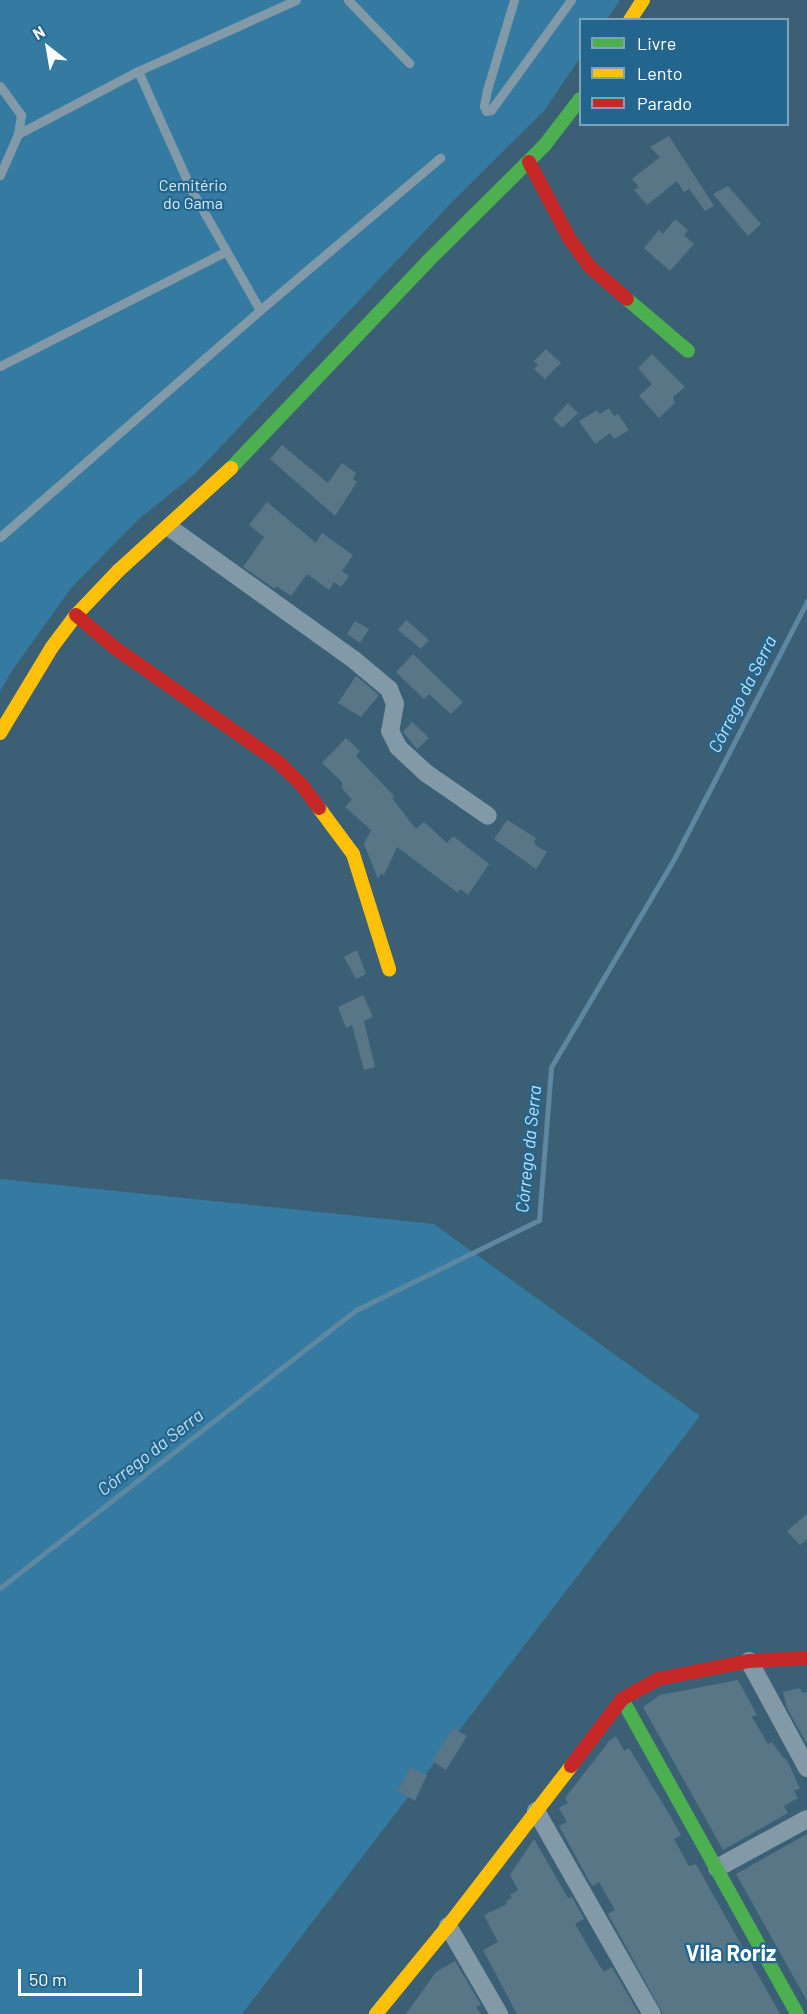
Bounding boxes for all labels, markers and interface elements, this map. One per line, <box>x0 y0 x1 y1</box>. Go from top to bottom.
north arrow <box>18 18 78 78</box>
legend <box>579 18 789 126</box>
text: N <box>29 21 48 43</box>
text: Livre <box>637 32 676 54</box>
text: Lento <box>637 62 683 84</box>
text: Parado <box>637 92 692 114</box>
park label: Cemitério do Gama <box>159 175 227 213</box>
water label: Córrego da Serra <box>703 632 781 756</box>
water label: Córrego da Serra <box>511 1084 545 1214</box>
water label: Córrego da Serra <box>93 1404 207 1500</box>
district label: Vila Roriz <box>686 1940 776 1966</box>
scale bar <box>21 1957 146 1995</box>
text: 50 m <box>29 1968 67 1990</box>

